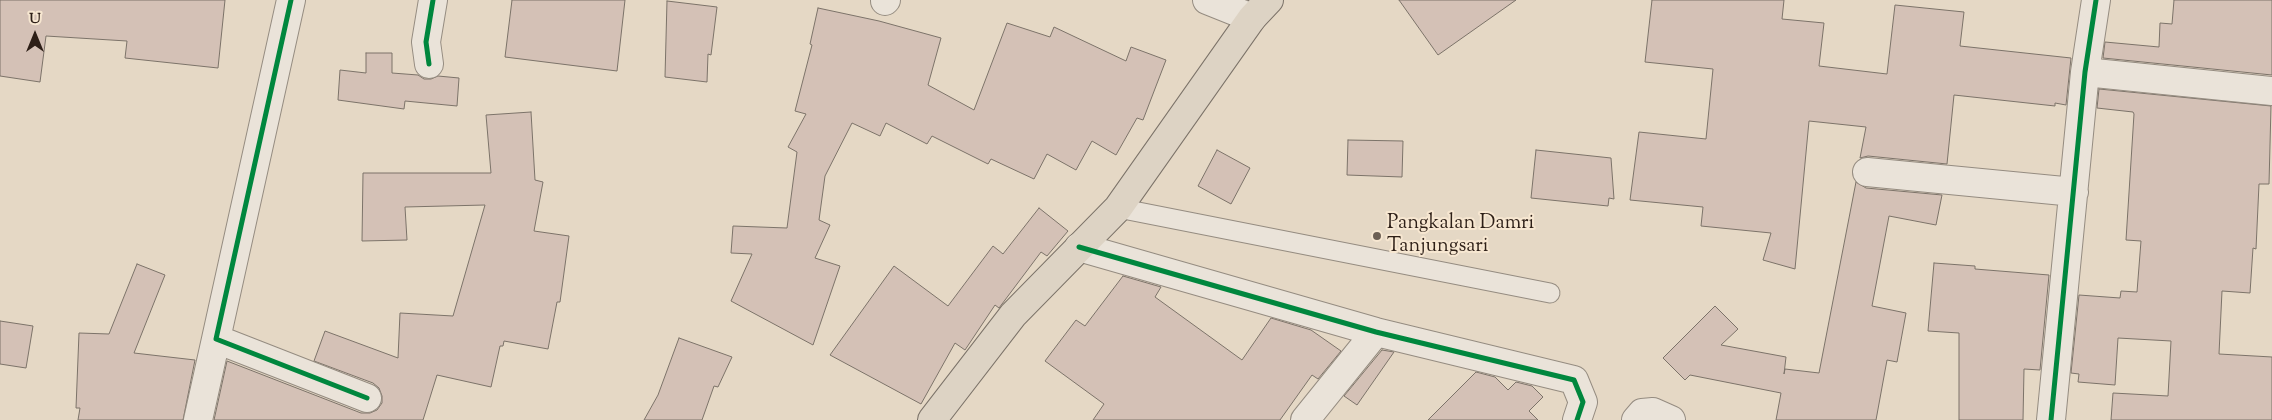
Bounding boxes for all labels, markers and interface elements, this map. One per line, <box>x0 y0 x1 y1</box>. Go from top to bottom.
north arrow <box>10 10 60 60</box>
text: U <box>29 10 41 30</box>
place label: Pangkalan Damri Tanjungsari <box>1387 213 1534 260</box>
marker: Pangkalan Damri Tanjungsari <box>1371 230 1383 242</box>

